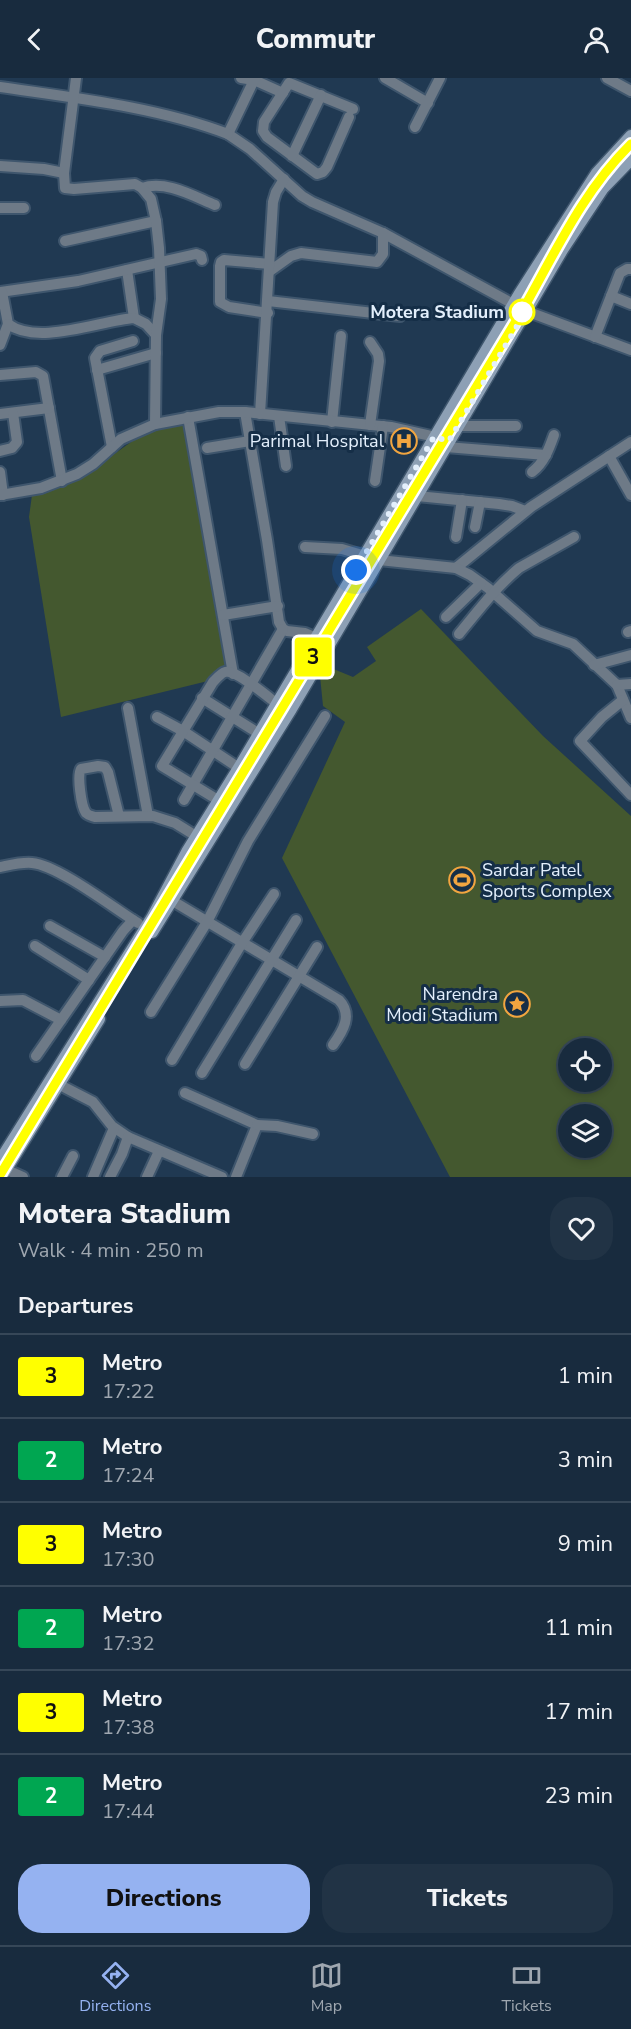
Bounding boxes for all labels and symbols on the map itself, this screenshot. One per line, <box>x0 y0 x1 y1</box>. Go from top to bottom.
marker: Motera Stadium <box>509 299 535 325</box>
place label: Motera Stadium <box>370 300 504 324</box>
hospital icon: Parimal Hospital <box>389 426 419 456</box>
place label: Parimal Hospital <box>250 429 385 453</box>
your location <box>341 555 371 585</box>
line badge: 3 <box>294 638 332 676</box>
place label: Sardar Patel Sports Complex <box>482 858 612 903</box>
sports icon: Sardar Patel Sports Complex <box>447 865 477 895</box>
place label: Narendra Modi Stadium <box>386 982 498 1027</box>
place icon: Narendra Modi Stadium <box>502 989 532 1019</box>

